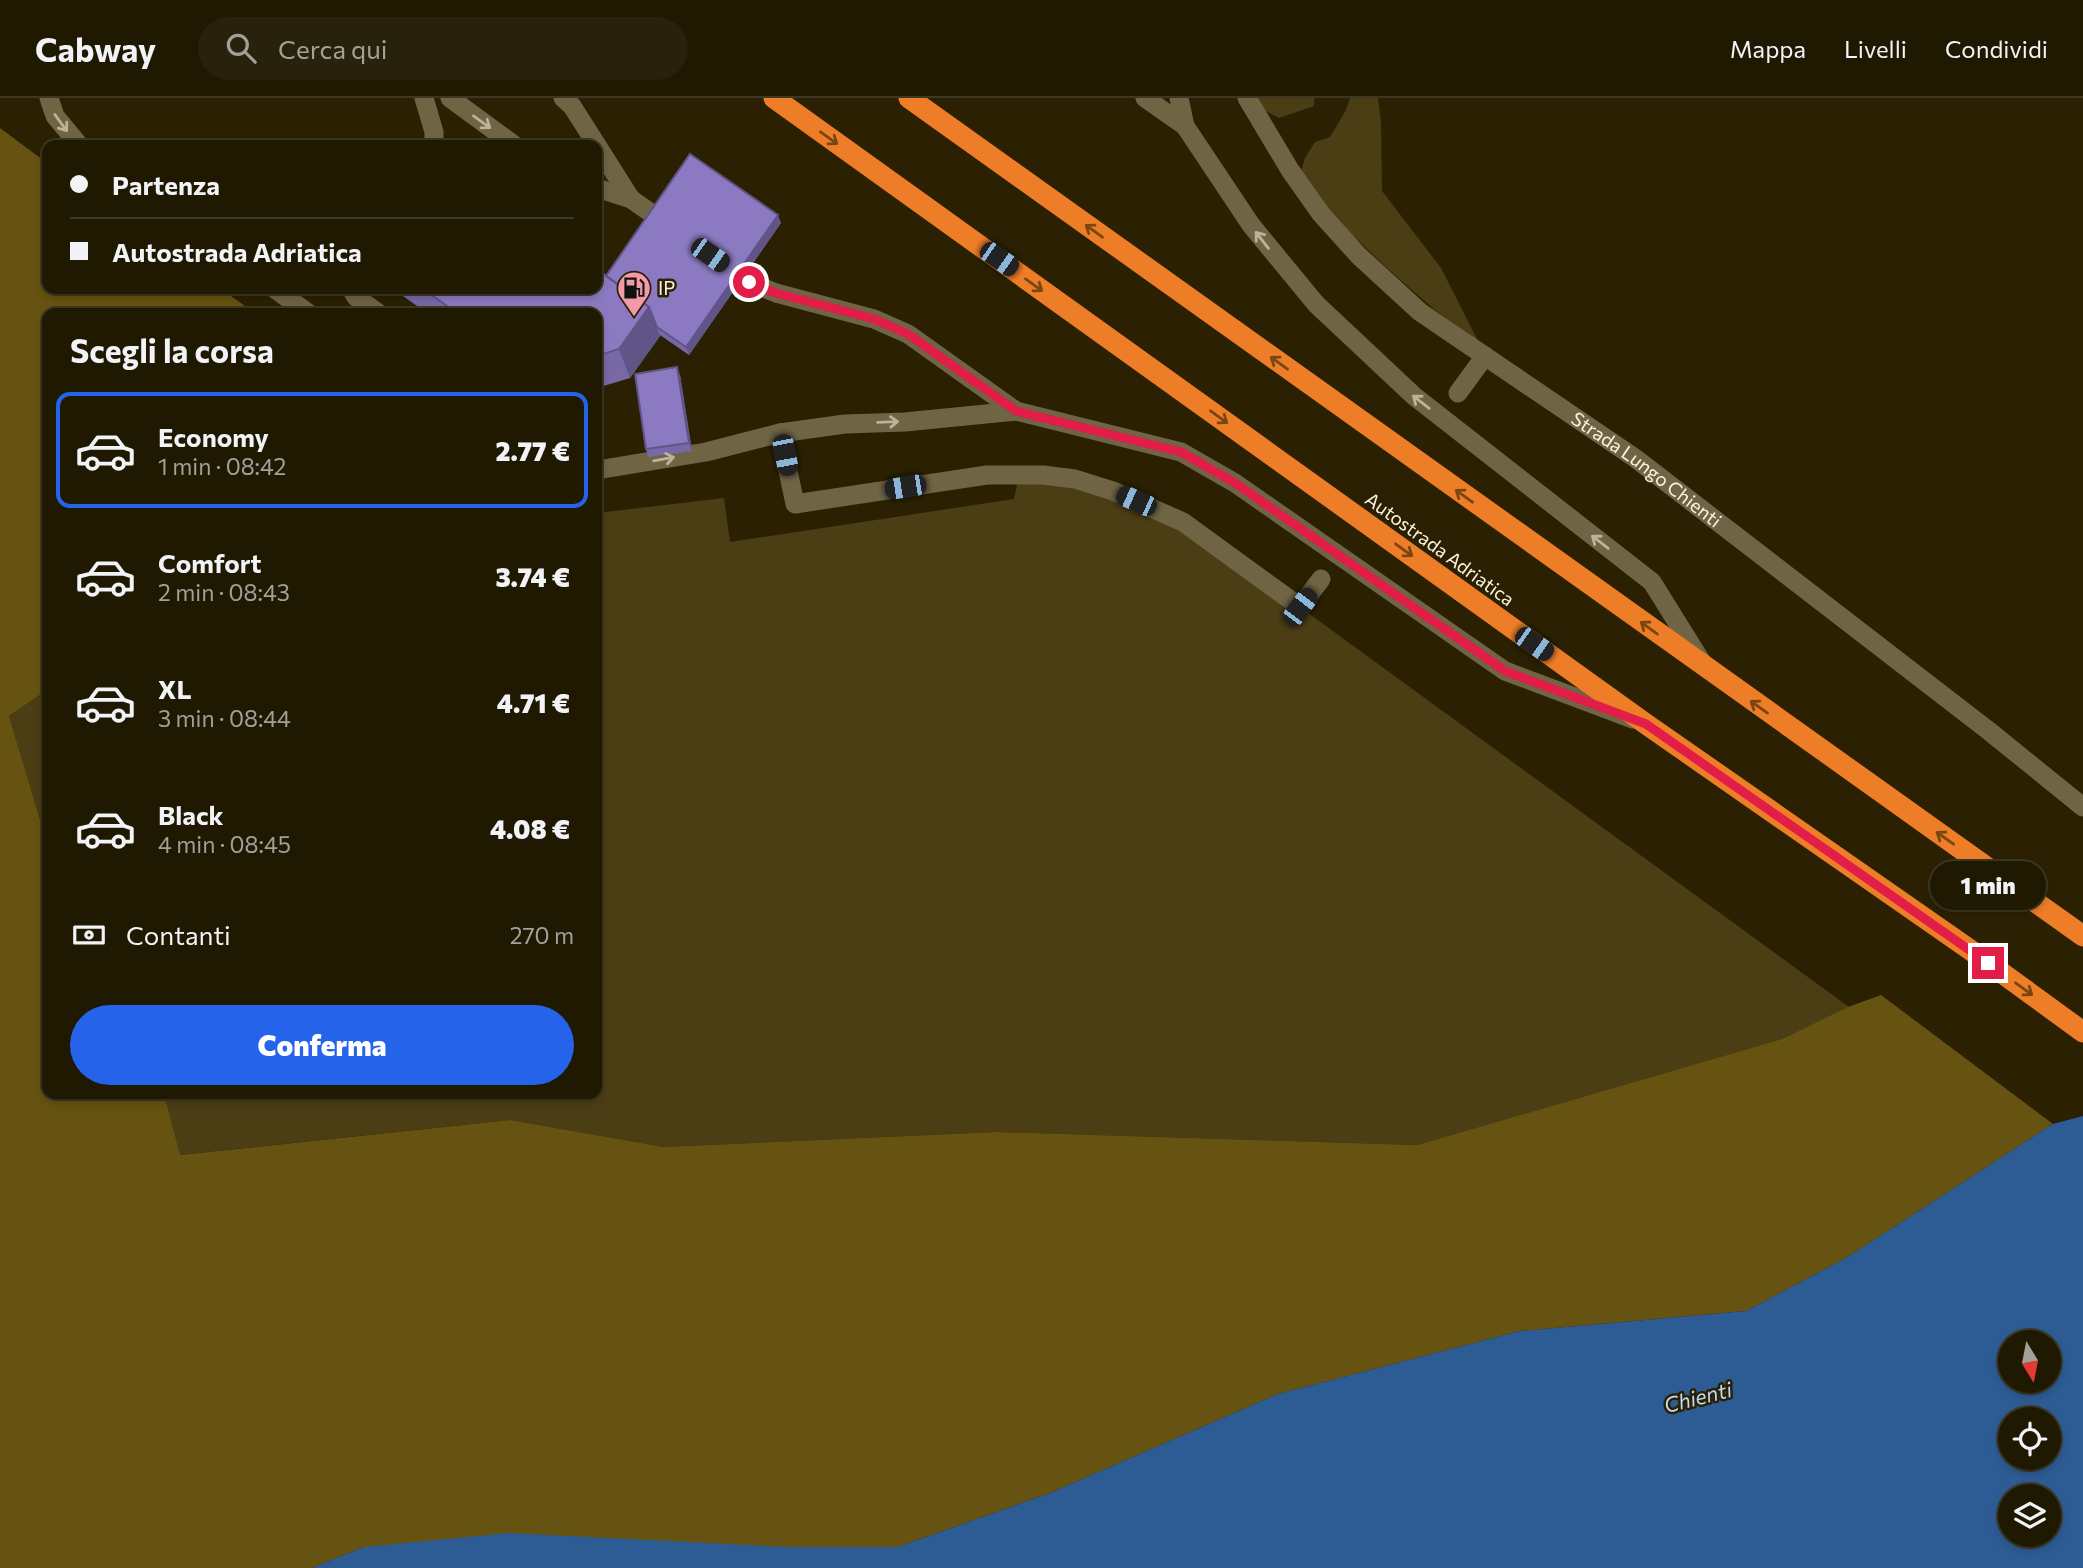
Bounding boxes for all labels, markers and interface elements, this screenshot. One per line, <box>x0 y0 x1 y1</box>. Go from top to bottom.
search box <box>198 17 688 80</box>
text: Cabway <box>35 28 156 69</box>
icon: search <box>222 29 260 67</box>
text: Cerca qui <box>278 33 387 64</box>
text: Mappa <box>1730 34 1806 63</box>
text: Livelli <box>1844 34 1907 63</box>
text: Condividi <box>1945 34 2048 63</box>
one-way arrow <box>53 114 68 133</box>
one-way arrow <box>472 114 491 129</box>
one-way arrow <box>819 131 838 145</box>
text: Partenza <box>112 169 220 200</box>
one-way arrow <box>1085 224 1104 239</box>
one-way arrow <box>1255 231 1270 250</box>
car <box>687 234 734 276</box>
text: Autostrada Adriatica <box>112 236 362 267</box>
car <box>976 238 1023 280</box>
route start <box>733 266 765 298</box>
fuel station icon: IP <box>615 269 653 318</box>
place label: IP <box>658 276 675 299</box>
one-way arrow <box>1024 278 1043 292</box>
text: Scegli la corsa <box>70 330 274 370</box>
one-way arrow <box>1271 356 1289 371</box>
one-way arrow <box>1412 395 1431 410</box>
street label: Strada Lungo Chienti <box>1567 406 1726 532</box>
one-way arrow <box>1209 410 1228 425</box>
one-way arrow <box>876 416 899 429</box>
icon: car <box>74 419 137 482</box>
text: Economy <box>158 421 269 452</box>
car <box>771 432 800 478</box>
text: 2.77 € <box>495 435 570 466</box>
text: 1 min · 08:42 <box>158 452 286 480</box>
one-way arrow <box>652 452 675 465</box>
car <box>883 473 928 501</box>
car <box>1113 483 1160 519</box>
street label: Autostrada Adriatica <box>1361 487 1519 610</box>
one-way arrow <box>1455 489 1474 503</box>
one-way arrow <box>1592 534 1610 549</box>
one-way arrow <box>1394 543 1413 557</box>
icon: car <box>74 545 137 608</box>
text: Comfort <box>158 547 261 578</box>
text: 3.74 € <box>495 561 570 592</box>
text: 2 min · 08:43 <box>158 578 290 606</box>
car <box>1279 584 1322 630</box>
one-way arrow <box>1640 621 1659 635</box>
car <box>1511 623 1558 665</box>
icon: car <box>74 671 137 734</box>
text: XL <box>158 673 192 704</box>
text: 4.71 € <box>497 687 570 718</box>
one-way arrow <box>1750 699 1769 714</box>
text: 3 min · 08:44 <box>158 704 291 732</box>
icon: car <box>74 797 137 860</box>
text: Black <box>158 799 224 830</box>
text: 4.08 € <box>490 813 570 844</box>
text: 4 min · 08:45 <box>158 830 291 858</box>
one-way arrow <box>1936 831 1955 845</box>
callout: 1 min <box>1930 862 2046 910</box>
text: 1 min <box>1960 871 2016 899</box>
icon: cash <box>70 916 108 954</box>
text: Contanti <box>126 919 231 950</box>
text: 270 m <box>510 921 574 949</box>
route end <box>1972 947 2004 979</box>
one-way arrow <box>2014 982 2033 997</box>
button: Conferma <box>70 1005 574 1085</box>
north arrow <box>1998 1330 2062 1393</box>
map controls <box>1998 1330 2061 1547</box>
water label: Chienti <box>1661 1376 1735 1417</box>
button: locate <box>1998 1407 2061 1470</box>
button: layers <box>1998 1484 2061 1547</box>

